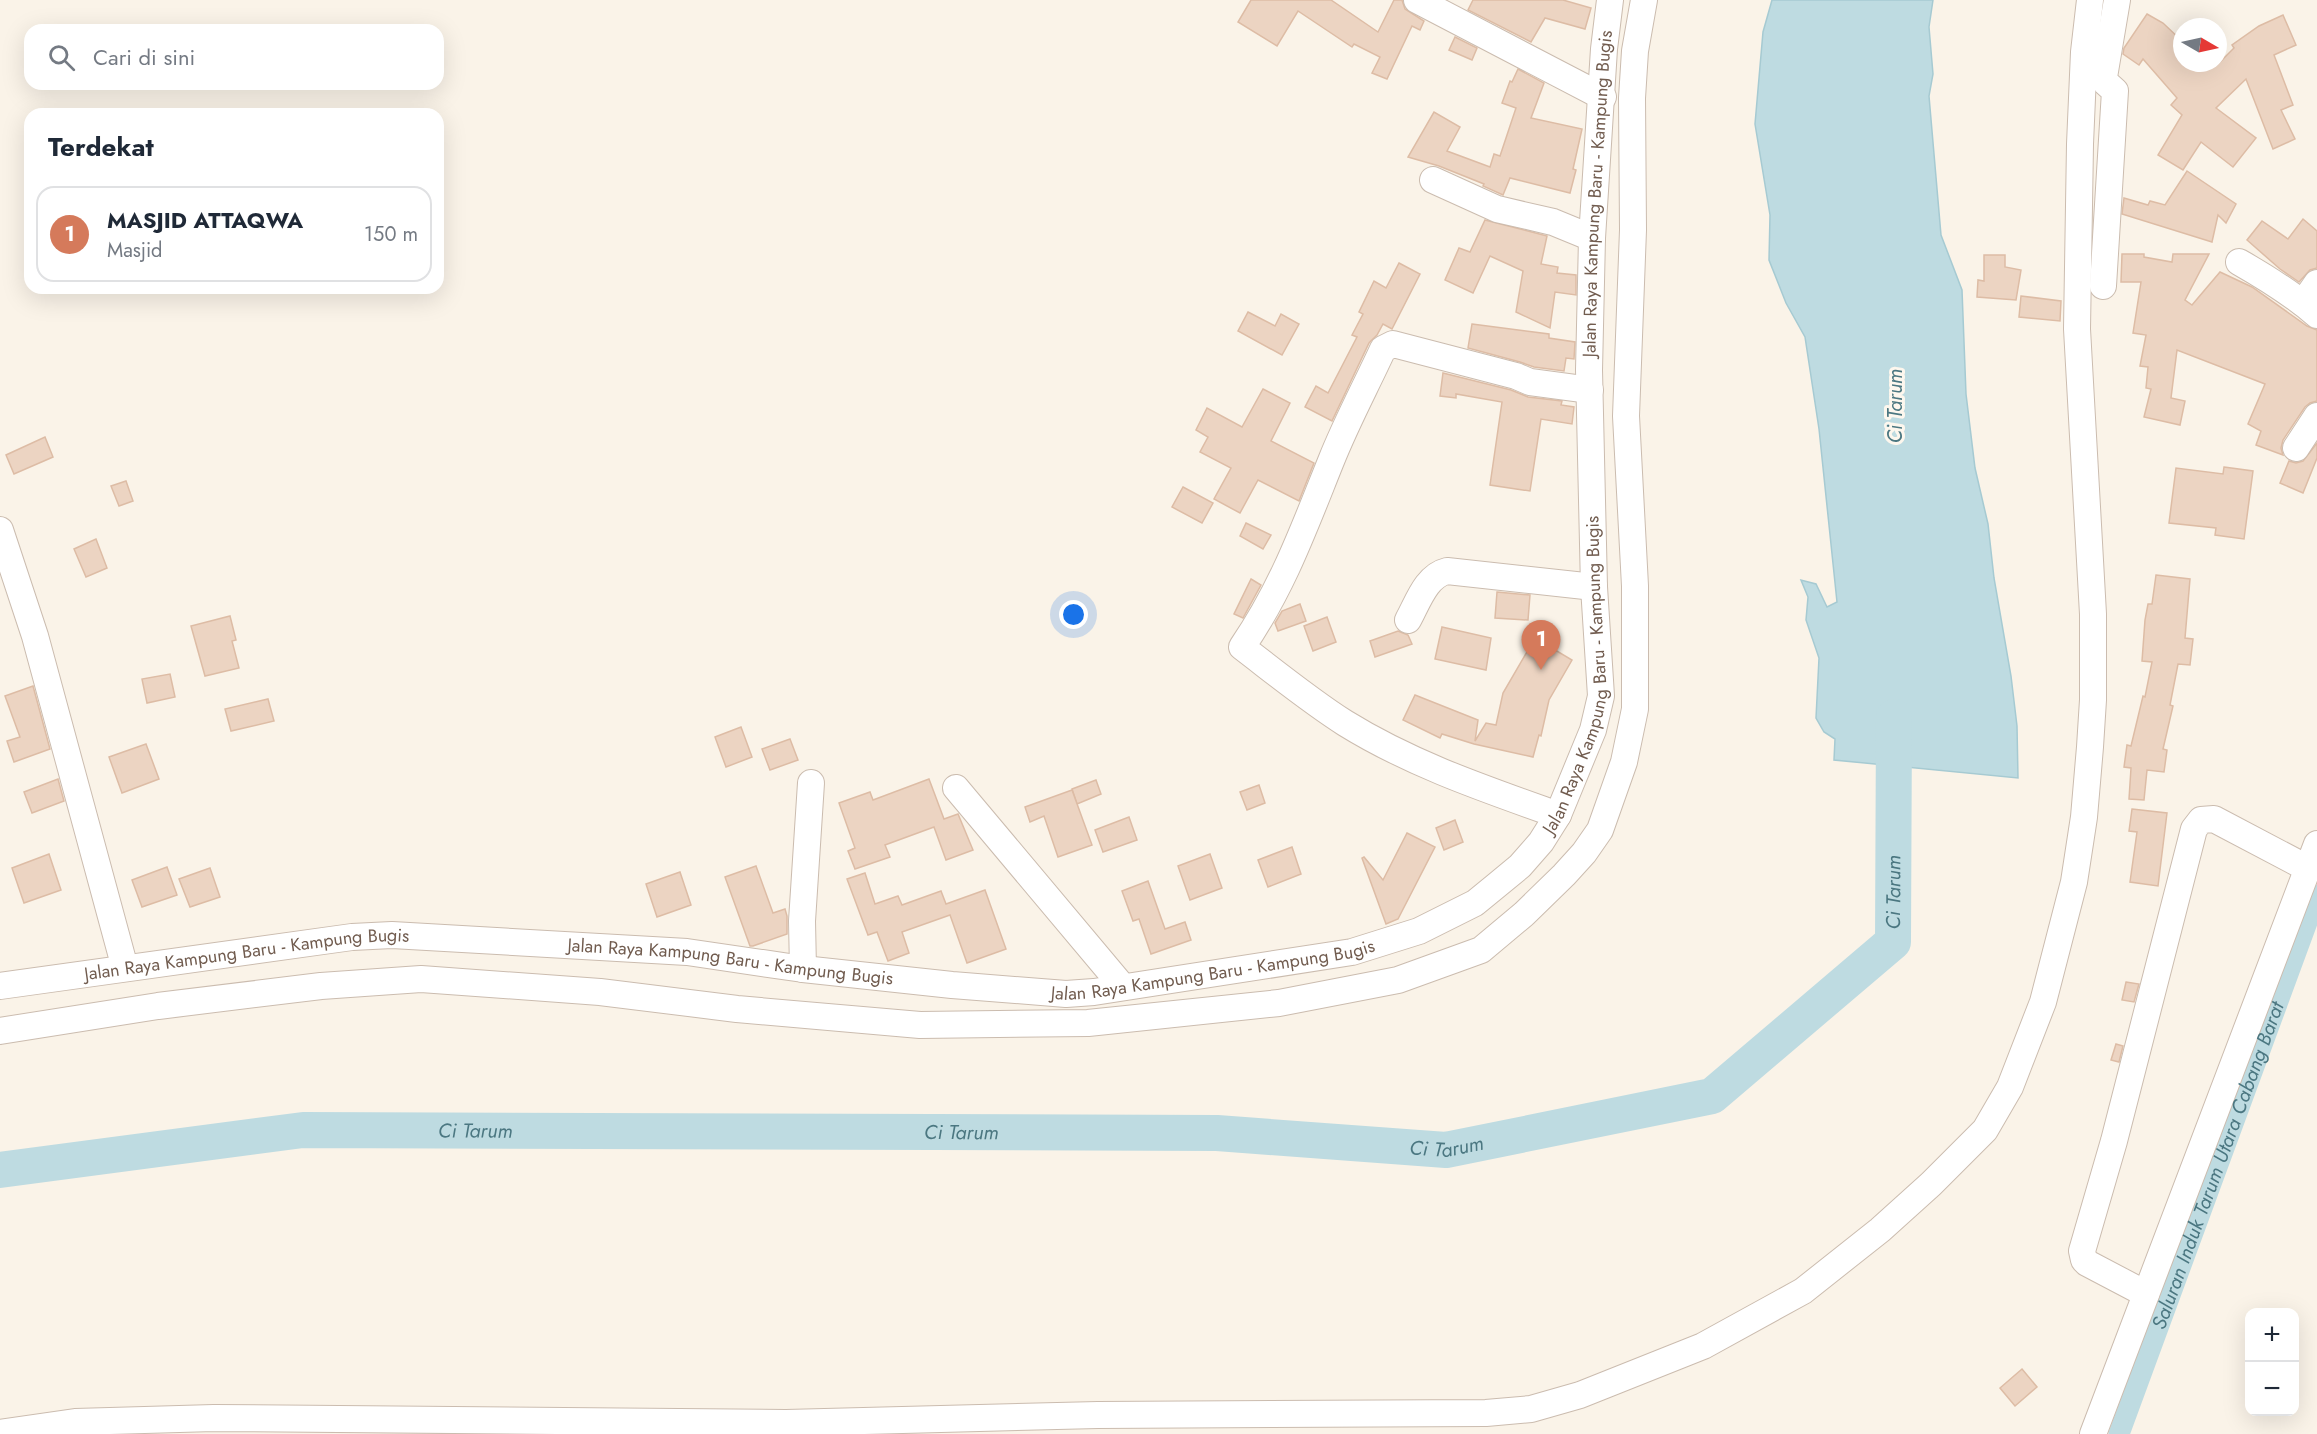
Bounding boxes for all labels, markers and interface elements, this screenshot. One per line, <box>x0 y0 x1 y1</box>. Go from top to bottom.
north arrow <box>2173 18 2227 72</box>
search box <box>24 24 444 90</box>
street label: Jalan Raya Kampung Baru - Kampung Bugis <box>1576 29 1619 360</box>
icon: search <box>45 41 78 74</box>
text: Cari di sini <box>93 41 195 73</box>
text: Terdekat <box>48 128 154 166</box>
text: MASJID ATTAQWA <box>107 204 303 236</box>
text: 1 <box>64 220 75 249</box>
text: 150 m <box>364 220 418 249</box>
text: Masjid <box>107 236 162 265</box>
water label: Ci Tarum <box>1881 369 1910 443</box>
street label: Jalan Raya Kampung Baru - Kampung Bugis <box>1535 515 1614 841</box>
your location <box>1059 600 1088 629</box>
pin: 1 <box>1522 620 1560 670</box>
water label: Ci Tarum <box>1879 855 1908 930</box>
street label: Jalan Raya Kampung Baru - Kampung Bugis <box>81 922 410 987</box>
street label: Jalan Raya Kampung Baru - Kampung Bugis <box>565 932 894 992</box>
street label: Jalan Raya Kampung Baru - Kampung Bugis <box>1048 933 1378 1007</box>
water label: Saluran Induk Tarum Utara Cabang Barat <box>2145 997 2292 1334</box>
water label: Ci Tarum <box>438 1116 513 1146</box>
water label: Ci Tarum <box>924 1118 999 1147</box>
water label: Ci Tarum <box>1408 1129 1486 1166</box>
map controls <box>2245 1308 2299 1416</box>
button: + <box>2245 1308 2299 1362</box>
button: − <box>2245 1362 2299 1416</box>

